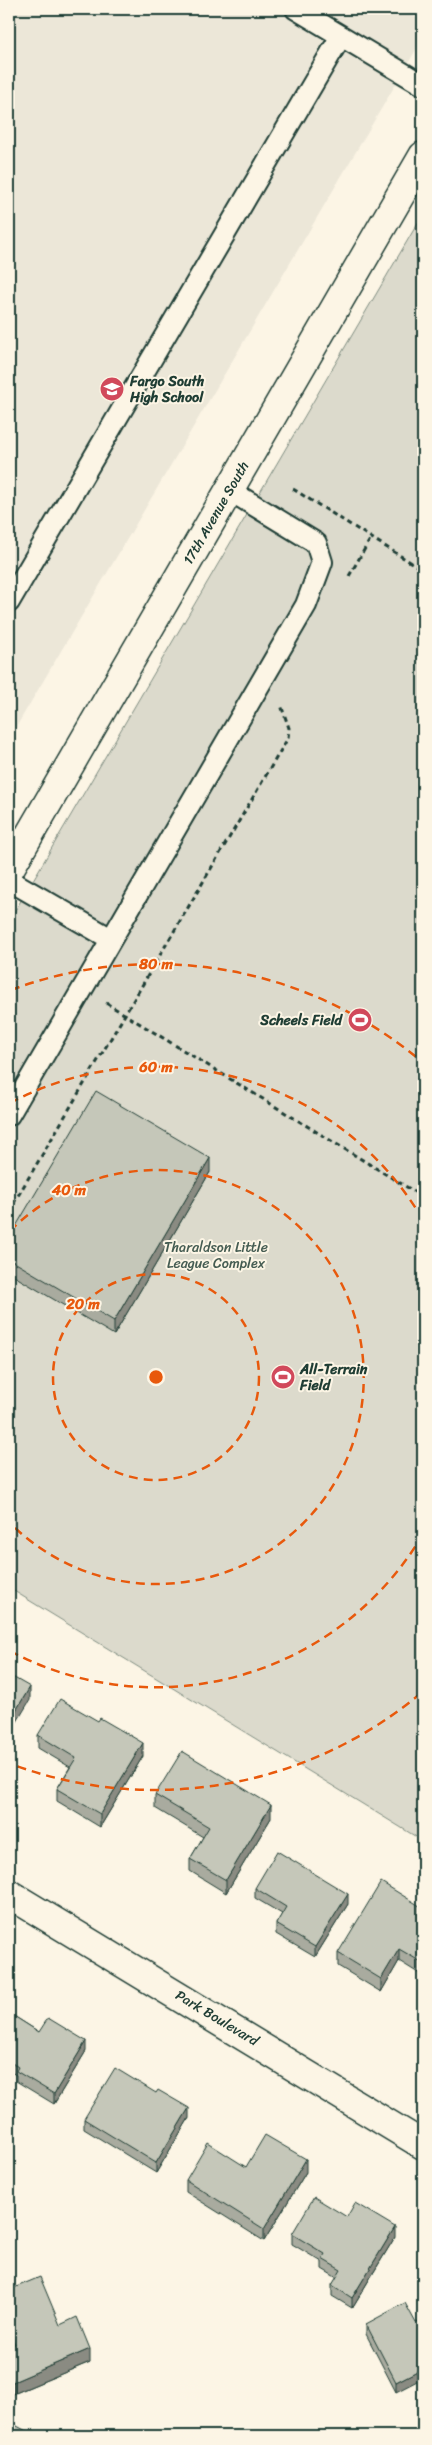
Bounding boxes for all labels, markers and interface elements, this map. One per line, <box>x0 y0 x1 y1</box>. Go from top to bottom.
place label: Fargo South High School <box>129 369 205 410</box>
school or university icon: Fargo South High School <box>99 376 125 402</box>
street label: 17th Avenue South <box>176 456 256 570</box>
text: 80 m <box>138 951 173 977</box>
sports icon: Scheels Field <box>347 1007 373 1033</box>
place label: Scheels Field <box>259 1008 344 1033</box>
text: 60 m <box>138 1054 173 1080</box>
text: 40 m <box>51 1177 87 1203</box>
park label: Tharaldson Little League Complex <box>164 1235 268 1276</box>
text: 20 m <box>65 1291 100 1317</box>
place label: All-Terrain Field <box>299 1357 368 1398</box>
sports icon: All-Terrain Field <box>270 1364 296 1390</box>
centre of rings <box>147 1368 165 1386</box>
street label: Park Boulevard <box>170 1983 265 2054</box>

